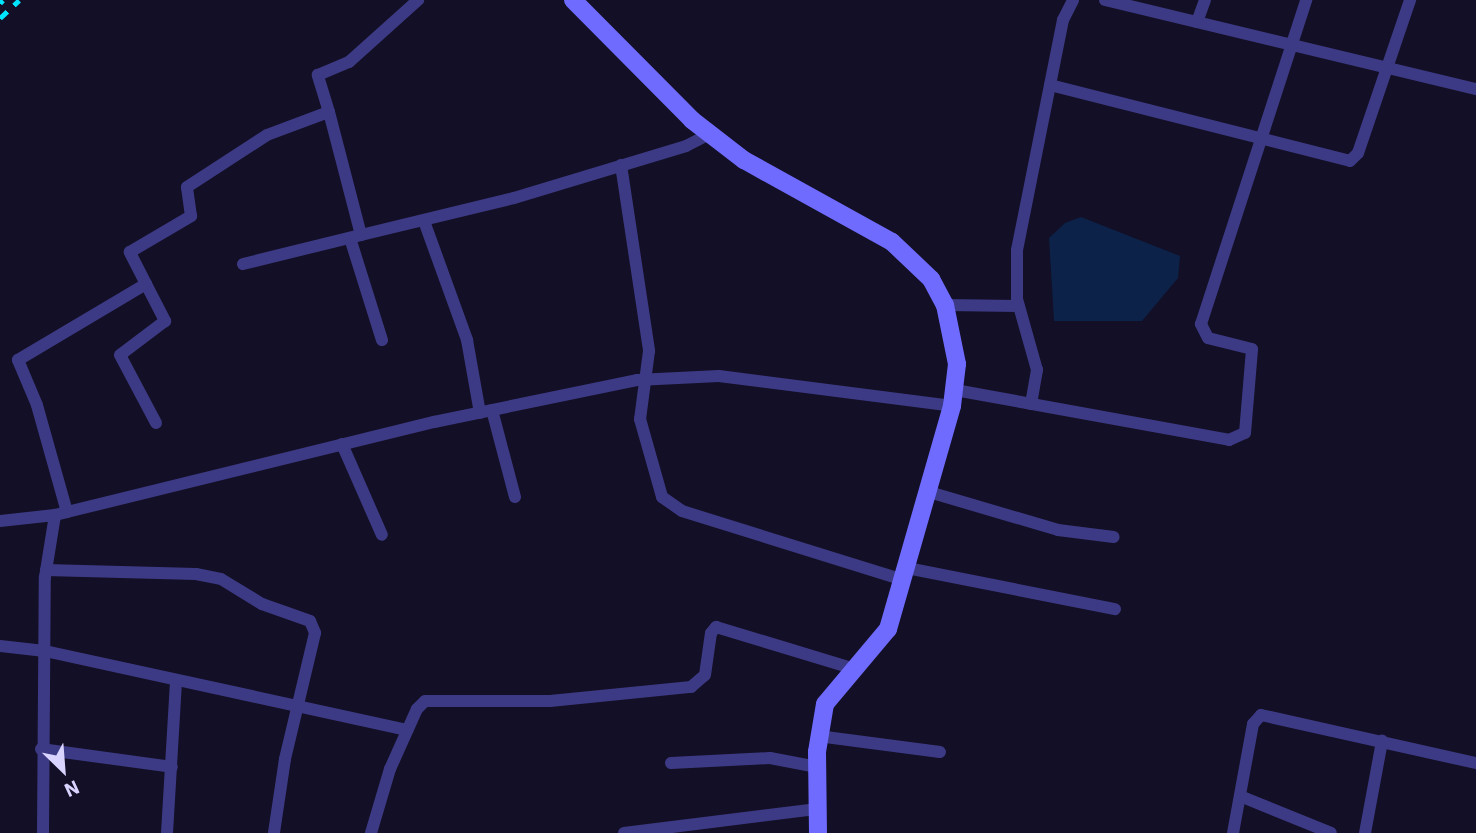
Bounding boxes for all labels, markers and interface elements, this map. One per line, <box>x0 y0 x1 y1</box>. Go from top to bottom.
north arrow <box>28 735 98 805</box>
text: N <box>61 775 83 803</box>

